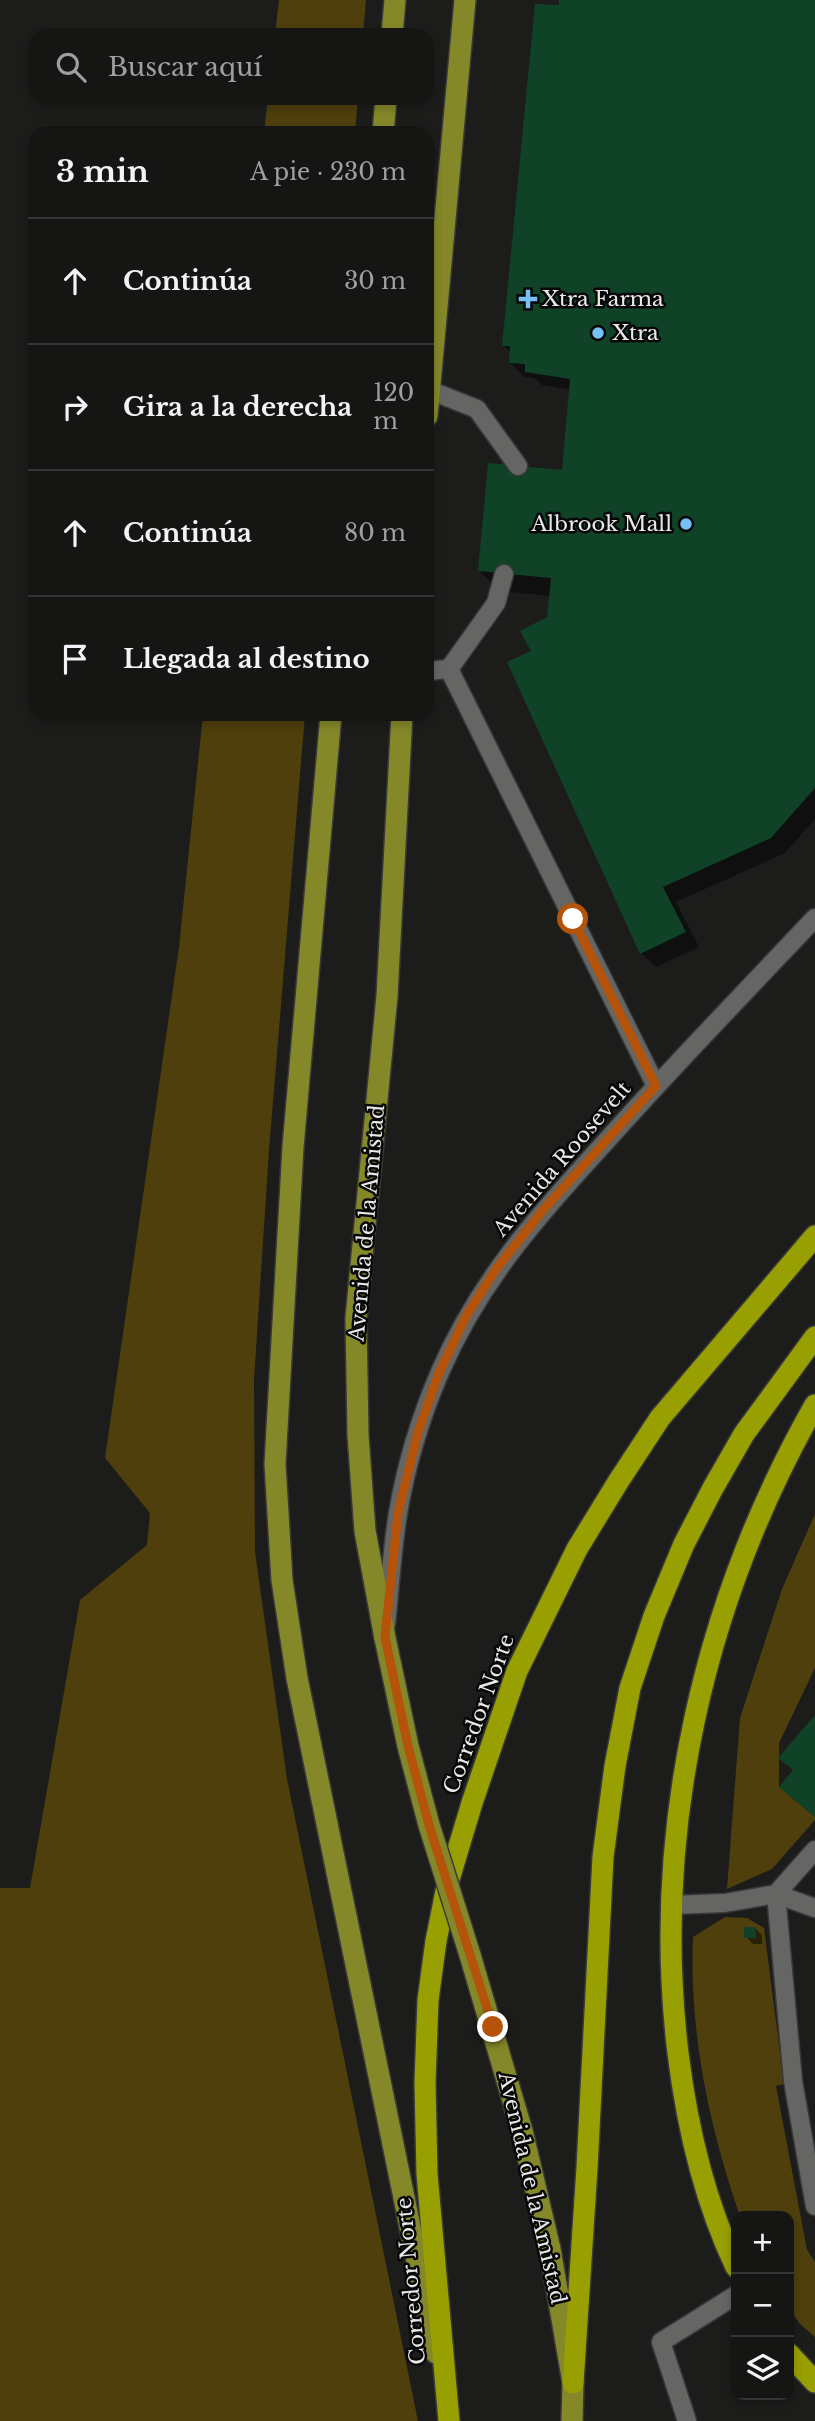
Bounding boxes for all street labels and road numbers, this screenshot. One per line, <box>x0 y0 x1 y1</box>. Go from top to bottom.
street label: Avenida Roosevelt <box>487 1076 636 1243</box>
street label: Avenida de la Amistad <box>344 1104 390 1343</box>
street label: Corredor Norte <box>438 1631 520 1797</box>
street label: Avenida de la Amistad <box>492 2068 571 2307</box>
street label: Corredor Norte <box>391 2196 431 2366</box>

